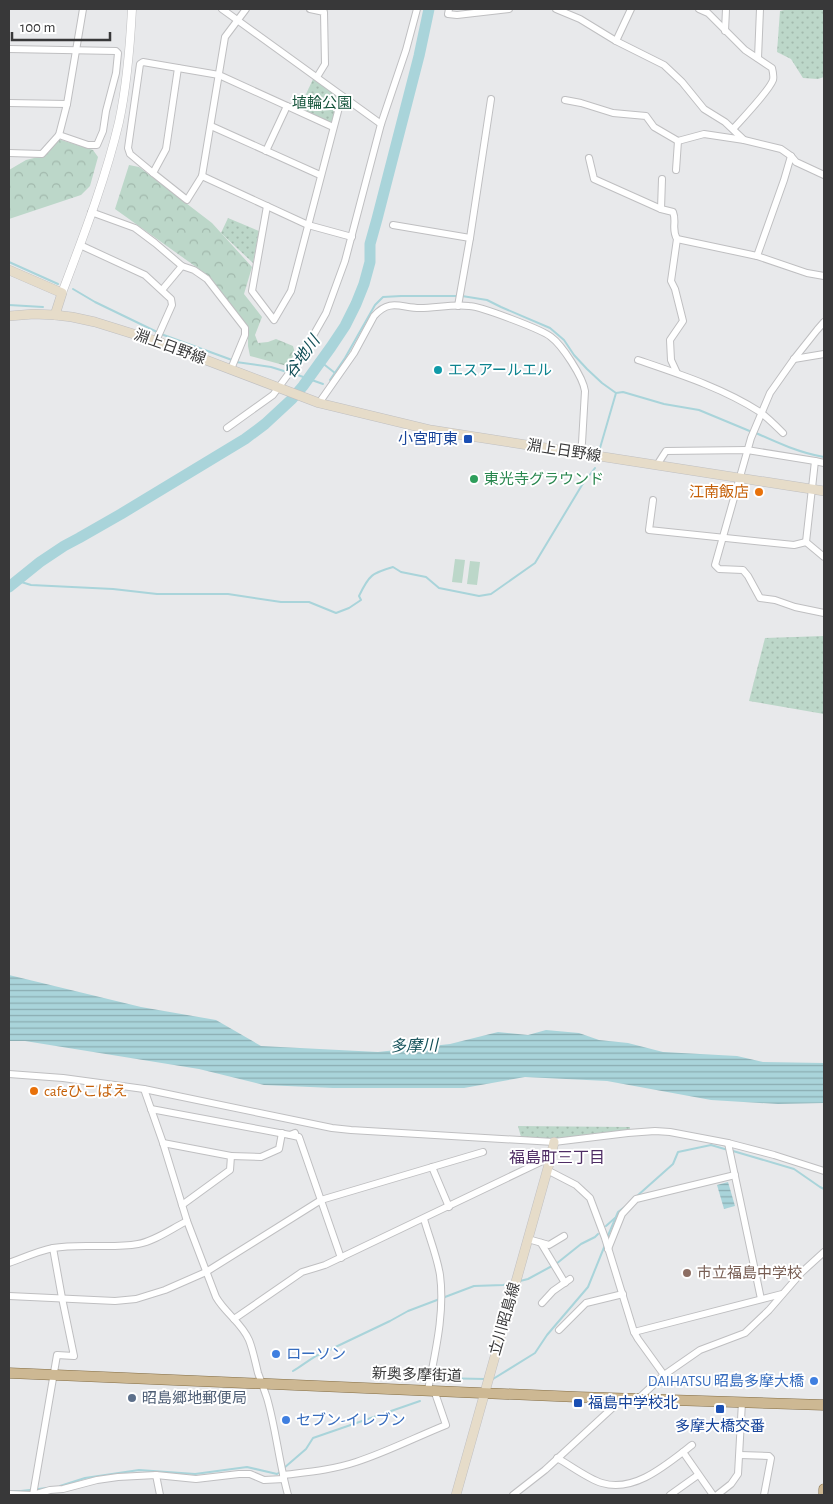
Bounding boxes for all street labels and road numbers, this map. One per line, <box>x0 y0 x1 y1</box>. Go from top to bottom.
street label: 淵上日野線 <box>132 325 208 367</box>
street label: 淵上日野線 <box>526 436 603 464</box>
street label: 立川昭島線 <box>486 1281 523 1357</box>
street label: 新奥多摩街道 <box>372 1365 462 1384</box>

